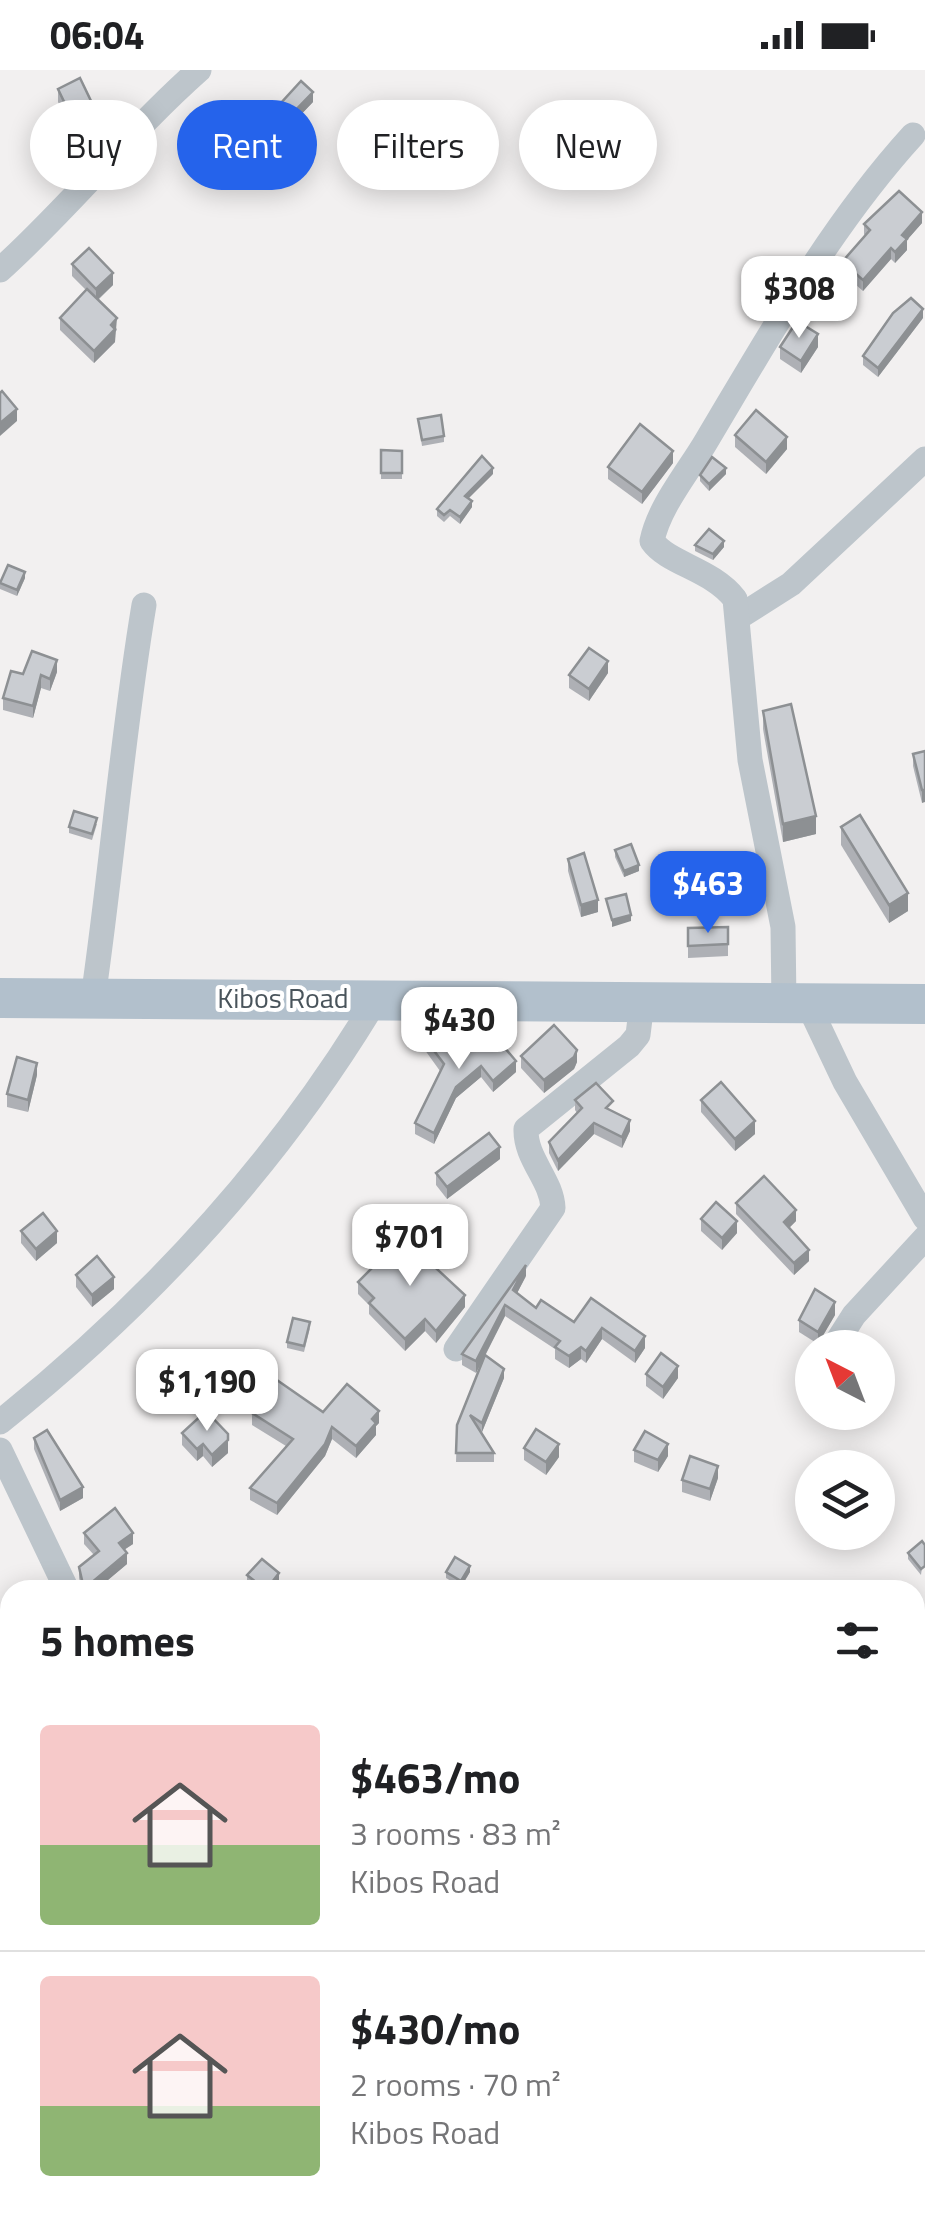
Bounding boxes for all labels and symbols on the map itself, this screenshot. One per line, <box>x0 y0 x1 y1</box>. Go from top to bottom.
pin: $308 <box>740 256 858 341</box>
pin: $463 <box>649 851 767 936</box>
street label: Kibos Road <box>217 976 349 1019</box>
pin: $430 <box>400 987 518 1072</box>
pin: $701 <box>351 1204 469 1289</box>
north arrow <box>795 1330 895 1430</box>
pin: $1,190 <box>126 1349 288 1434</box>

